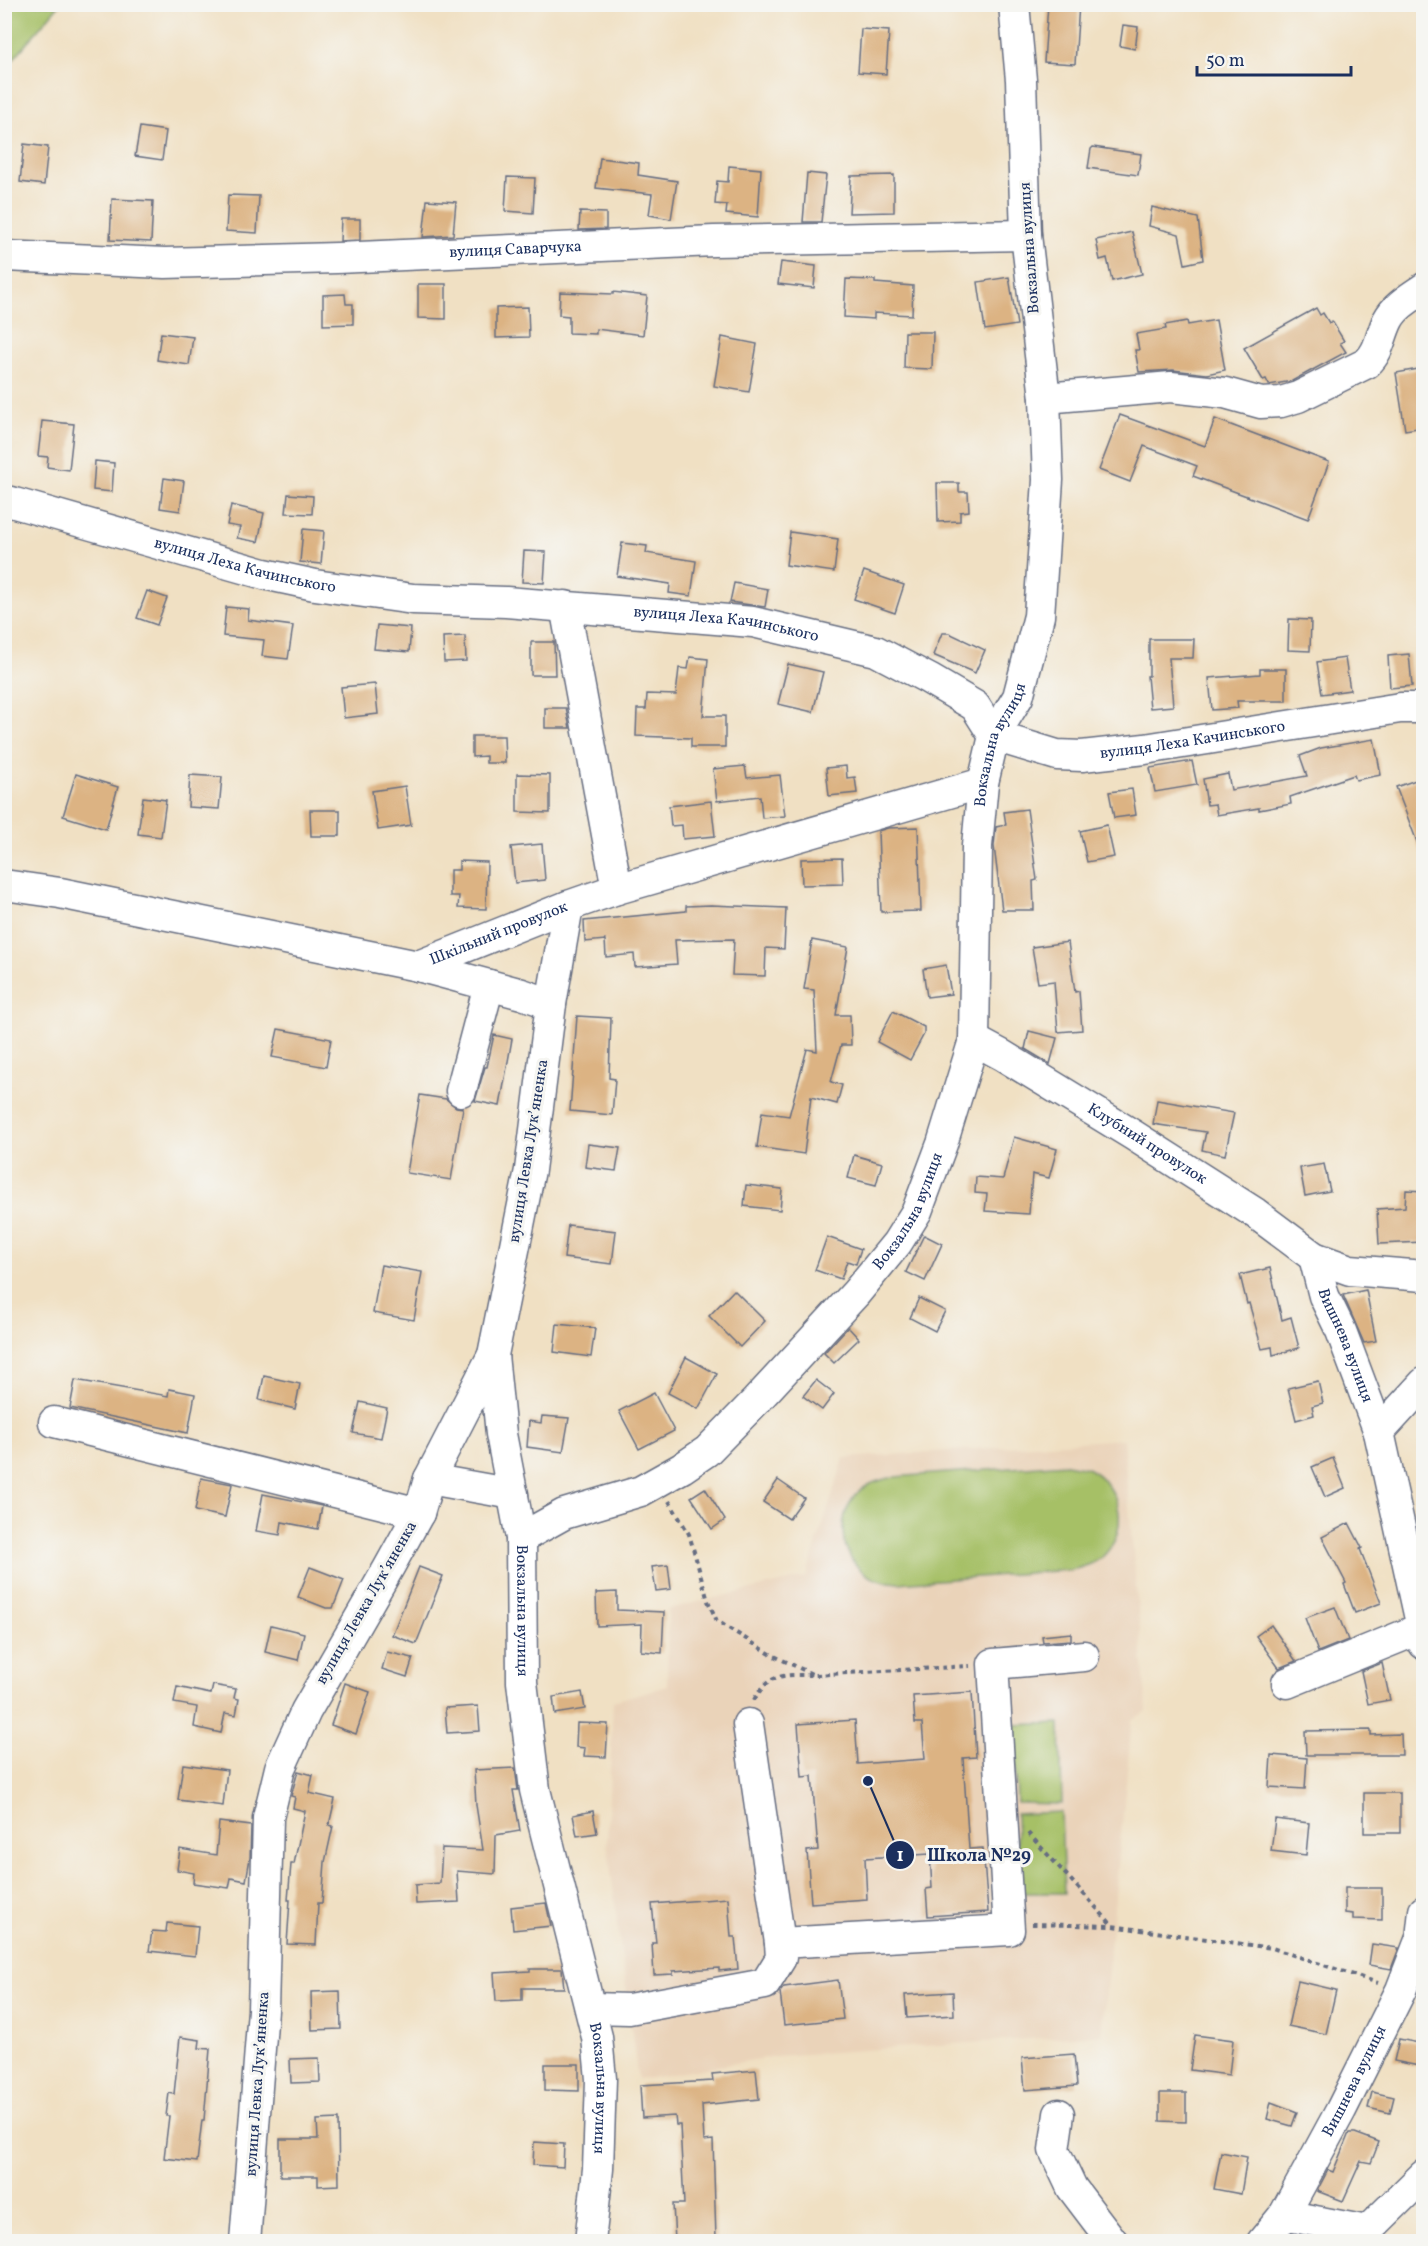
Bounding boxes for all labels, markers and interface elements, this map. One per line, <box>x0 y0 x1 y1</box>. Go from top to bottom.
scale bar <box>1197 39 1352 77</box>
text: 50 m <box>1206 49 1245 74</box>
street label: Вокзальна вулиця <box>1014 182 1046 314</box>
street label: вулиця Саварчука <box>449 236 582 264</box>
street label: вулиця Леха Качинського <box>152 532 337 599</box>
street label: вулиця Леха Качинського <box>633 601 821 648</box>
street label: Вокзальна вулиця <box>970 681 1032 808</box>
street label: вулиця Леха Качинського <box>1099 716 1287 765</box>
street label: Шкільний провулок <box>426 896 572 971</box>
street label: вулиця Левка Лукʼяненка <box>504 1058 554 1244</box>
street label: Клубний провулок <box>1083 1099 1211 1191</box>
street label: Вокзальна вулиця <box>868 1150 949 1275</box>
street label: Вишнева вулиця <box>1312 1286 1378 1406</box>
street label: вулиця Левка Лукʼяненка <box>311 1517 423 1689</box>
street label: Вокзальна вулиця <box>510 1545 533 1677</box>
callout: Школа №29 <box>885 1837 1043 1873</box>
text: 1 <box>896 1844 904 1869</box>
text: Школа №29 <box>927 1844 1031 1869</box>
street label: вулиця Левка Лукʼяненка <box>241 1991 275 2177</box>
street label: Вокзальна вулиця <box>583 2020 612 2154</box>
street label: Вишнева вулиця <box>1317 2022 1392 2141</box>

